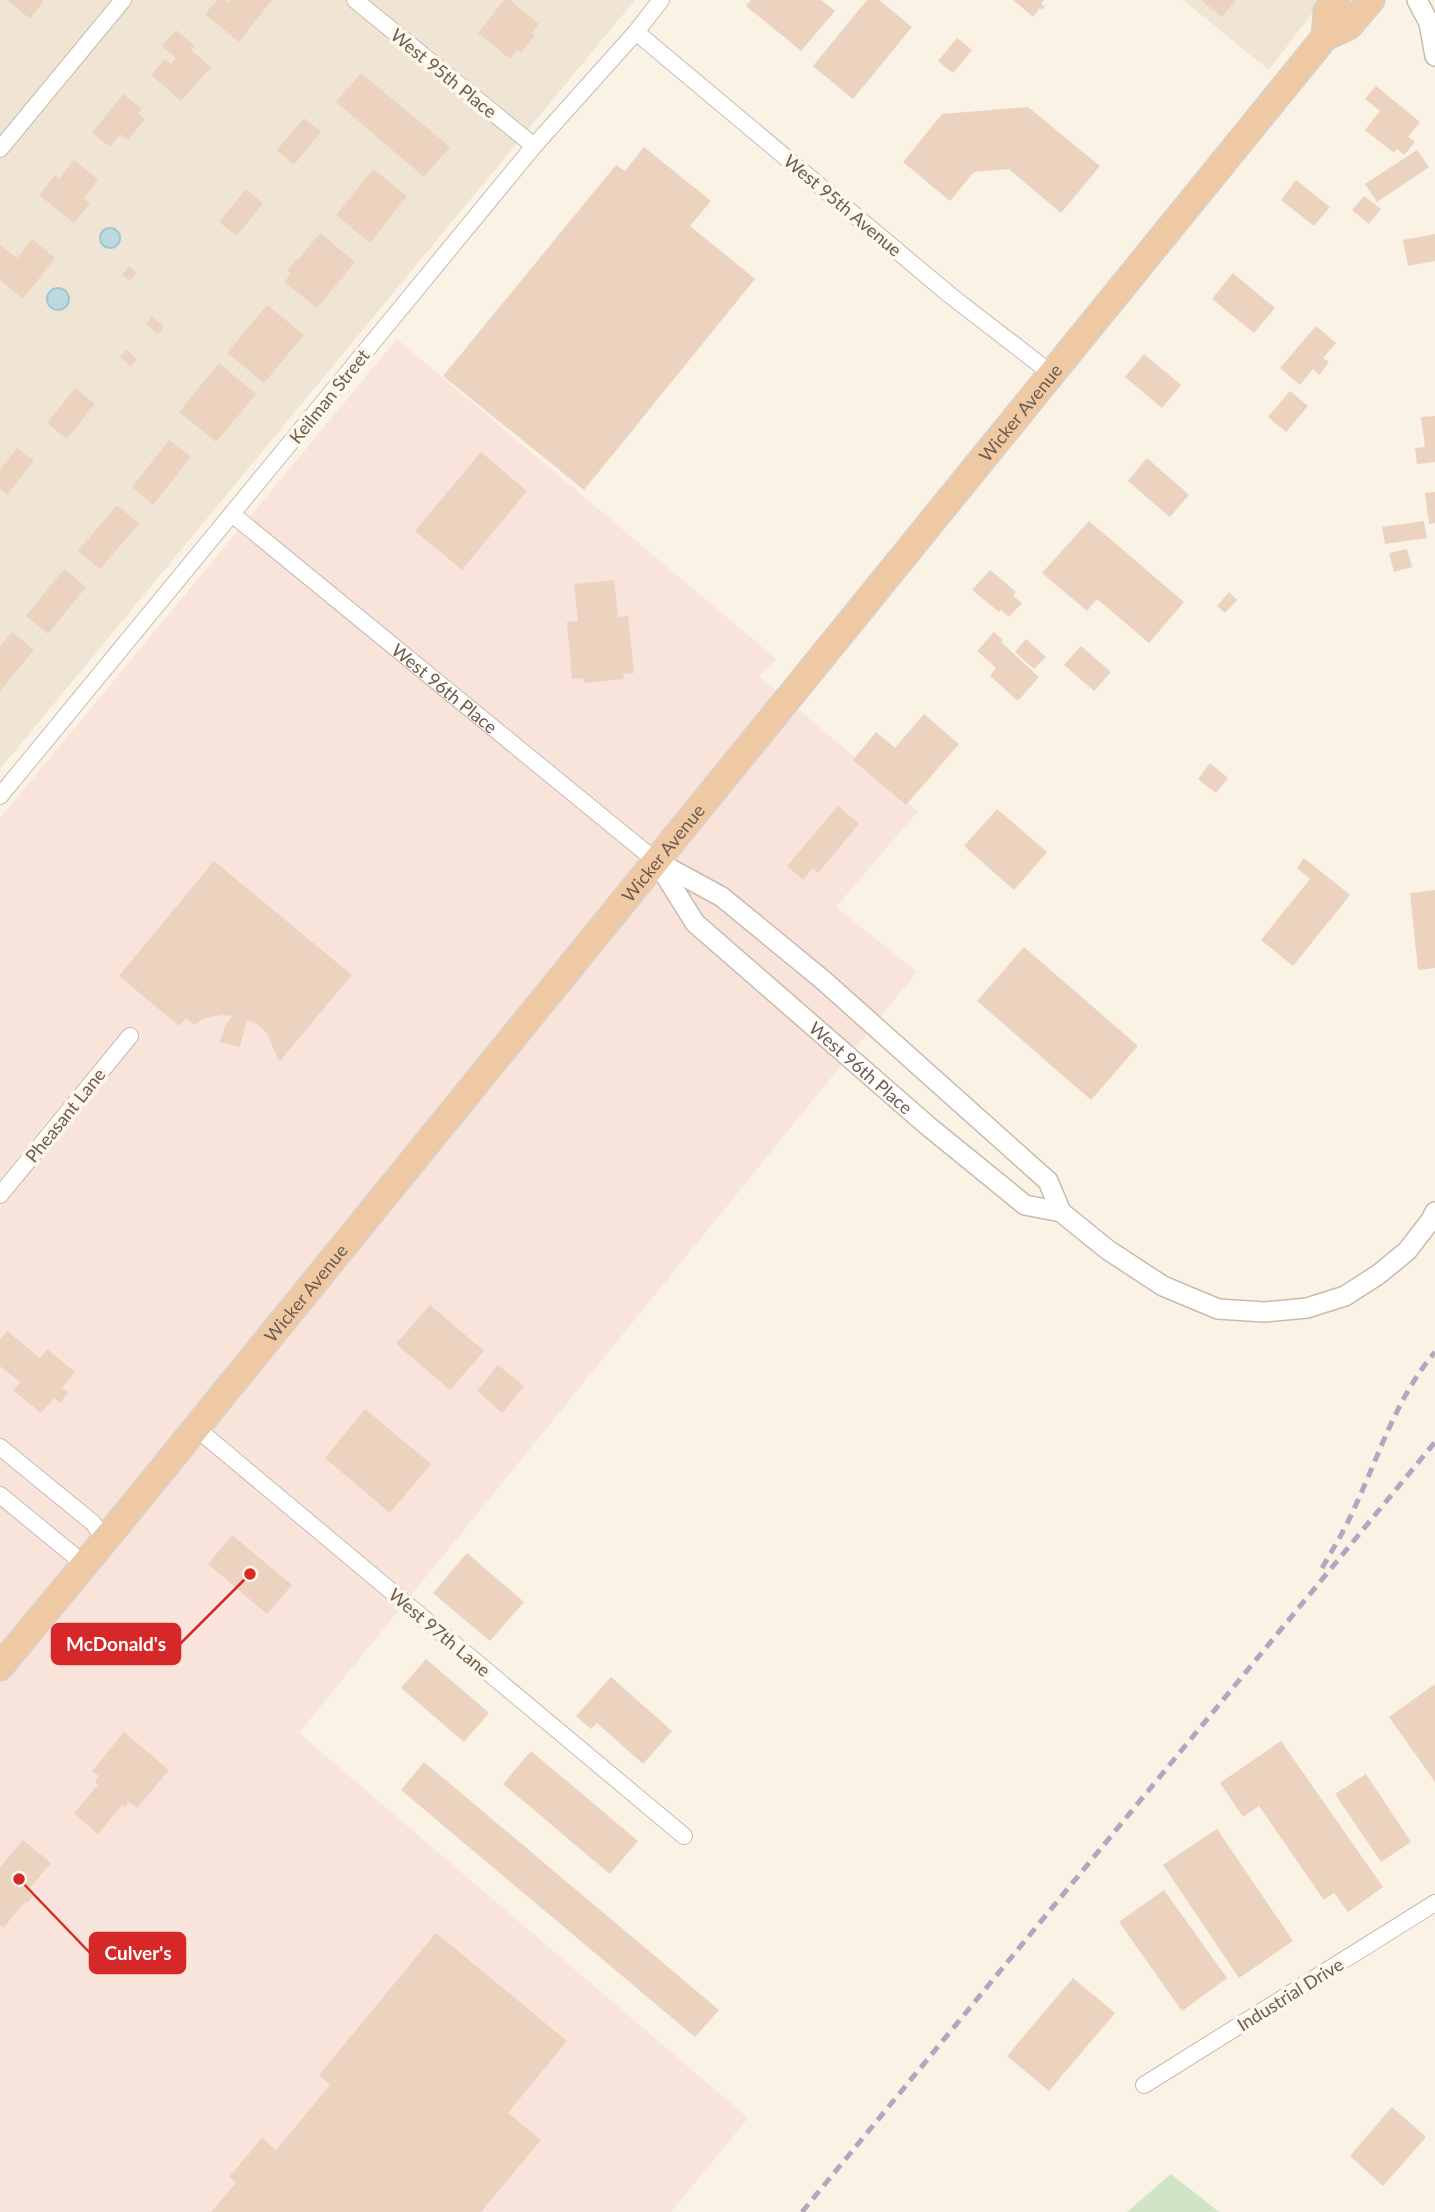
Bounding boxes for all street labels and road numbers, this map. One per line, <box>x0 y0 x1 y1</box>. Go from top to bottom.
street label: West 95th Place <box>387 24 501 122</box>
street label: West 95th Avenue <box>780 149 906 261</box>
street label: Keilman Street <box>284 344 374 448</box>
street label: Wicker Avenue <box>974 359 1066 466</box>
street label: West 96th Place <box>388 639 502 738</box>
street label: Wicker Avenue <box>617 799 709 906</box>
street label: West 96th Place <box>805 1017 917 1119</box>
street label: Pheasant Lane <box>20 1064 110 1166</box>
street label: Wicker Avenue <box>259 1240 352 1346</box>
street label: West 97th Lane <box>385 1583 495 1681</box>
street label: Industrial Drive <box>1233 1953 1347 2035</box>

